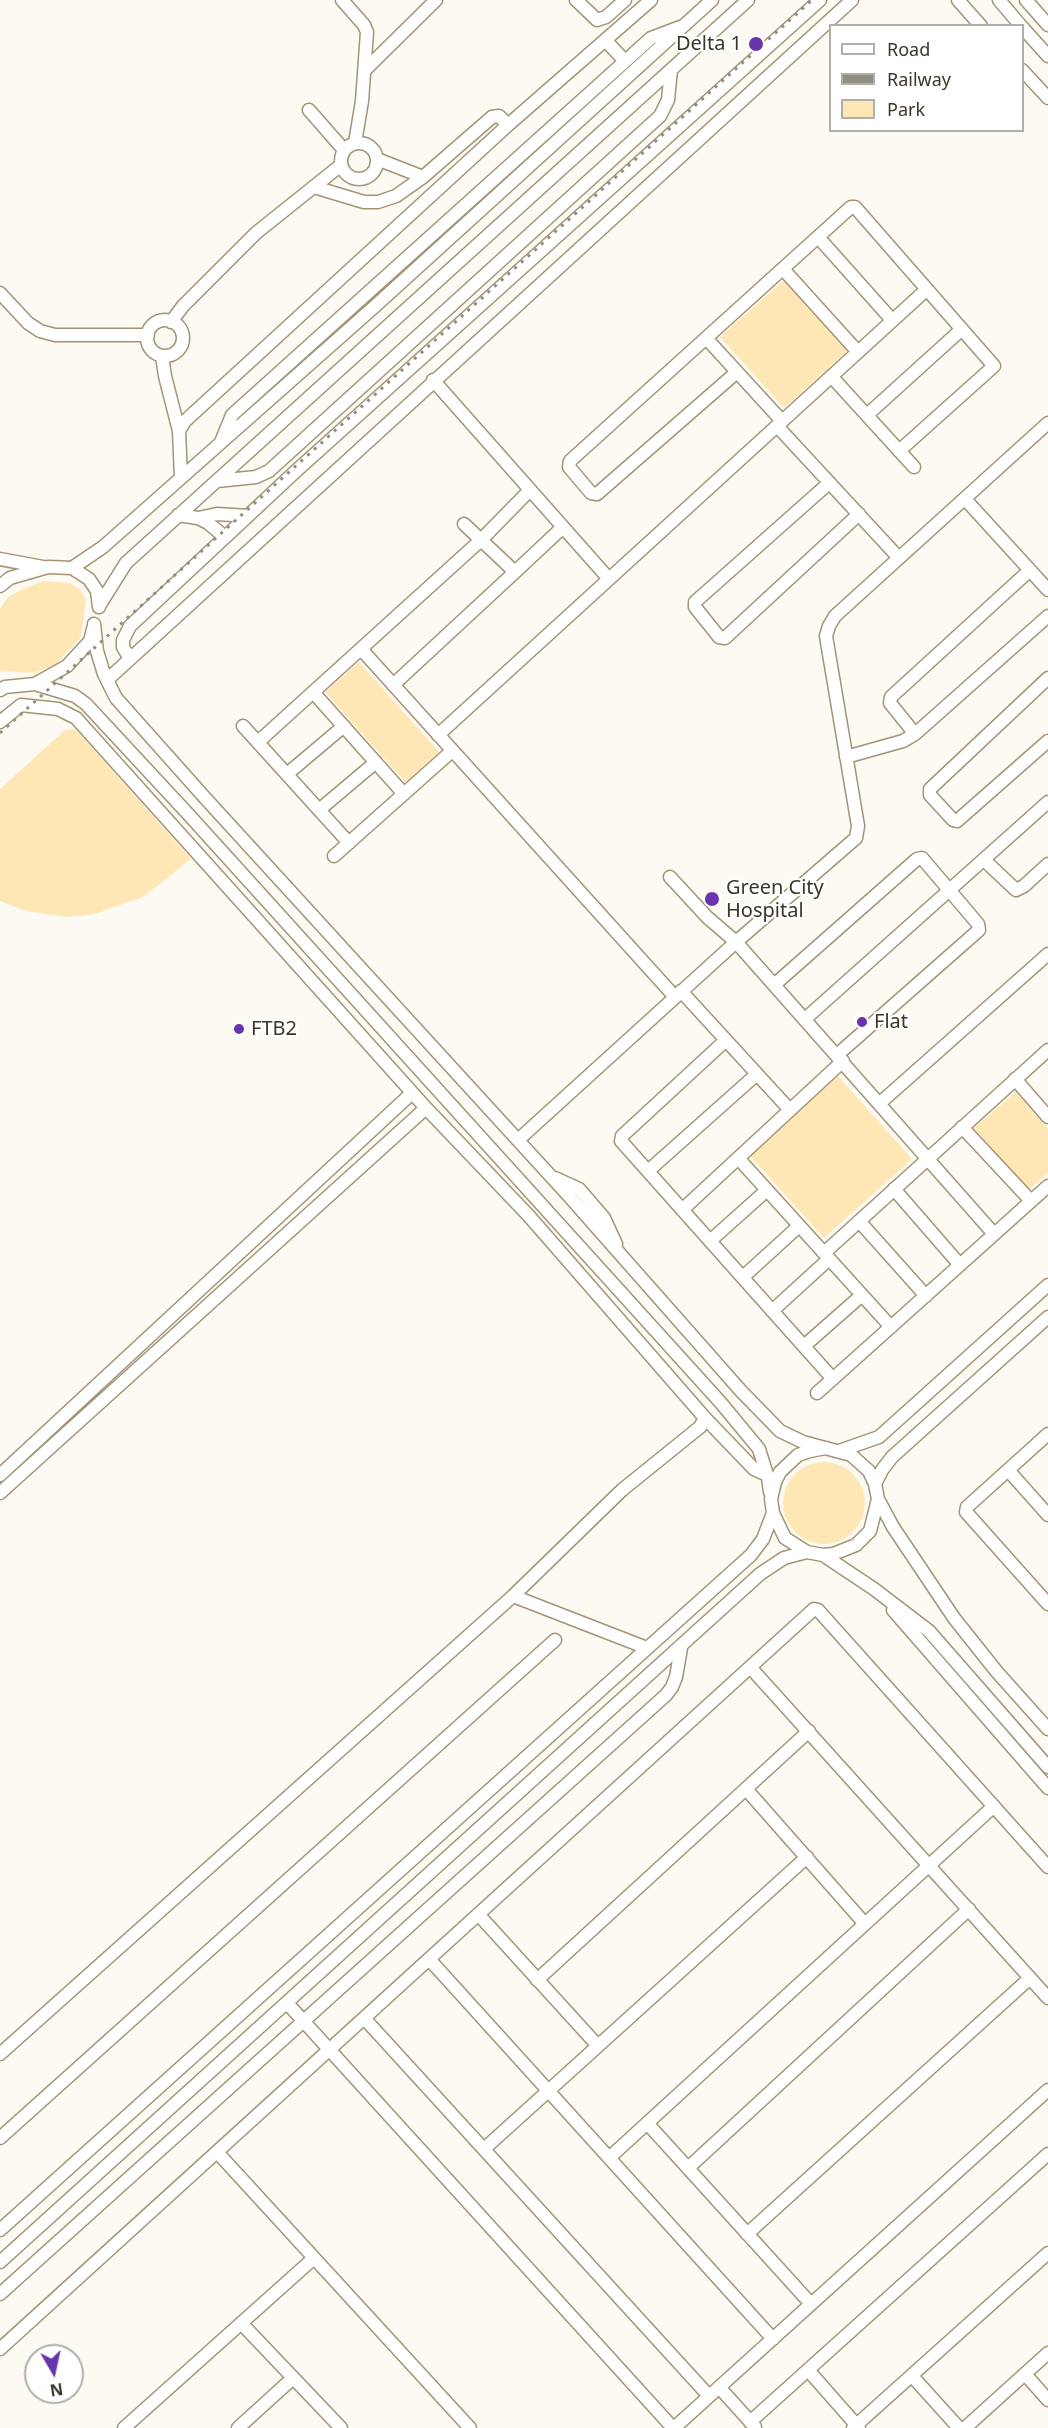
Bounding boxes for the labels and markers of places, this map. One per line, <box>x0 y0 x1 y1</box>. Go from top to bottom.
place label: Delta 1 <box>676 32 742 56</box>
marker: Delta 1 <box>747 35 765 53</box>
place label: Green City Hospital <box>726 876 824 923</box>
marker: Green City Hospital <box>703 890 721 908</box>
place label: Flat <box>874 1010 908 1034</box>
marker: Flat <box>855 1015 869 1029</box>
place label: FTB2 <box>251 1017 297 1041</box>
marker: FTB2 <box>232 1022 246 1036</box>

